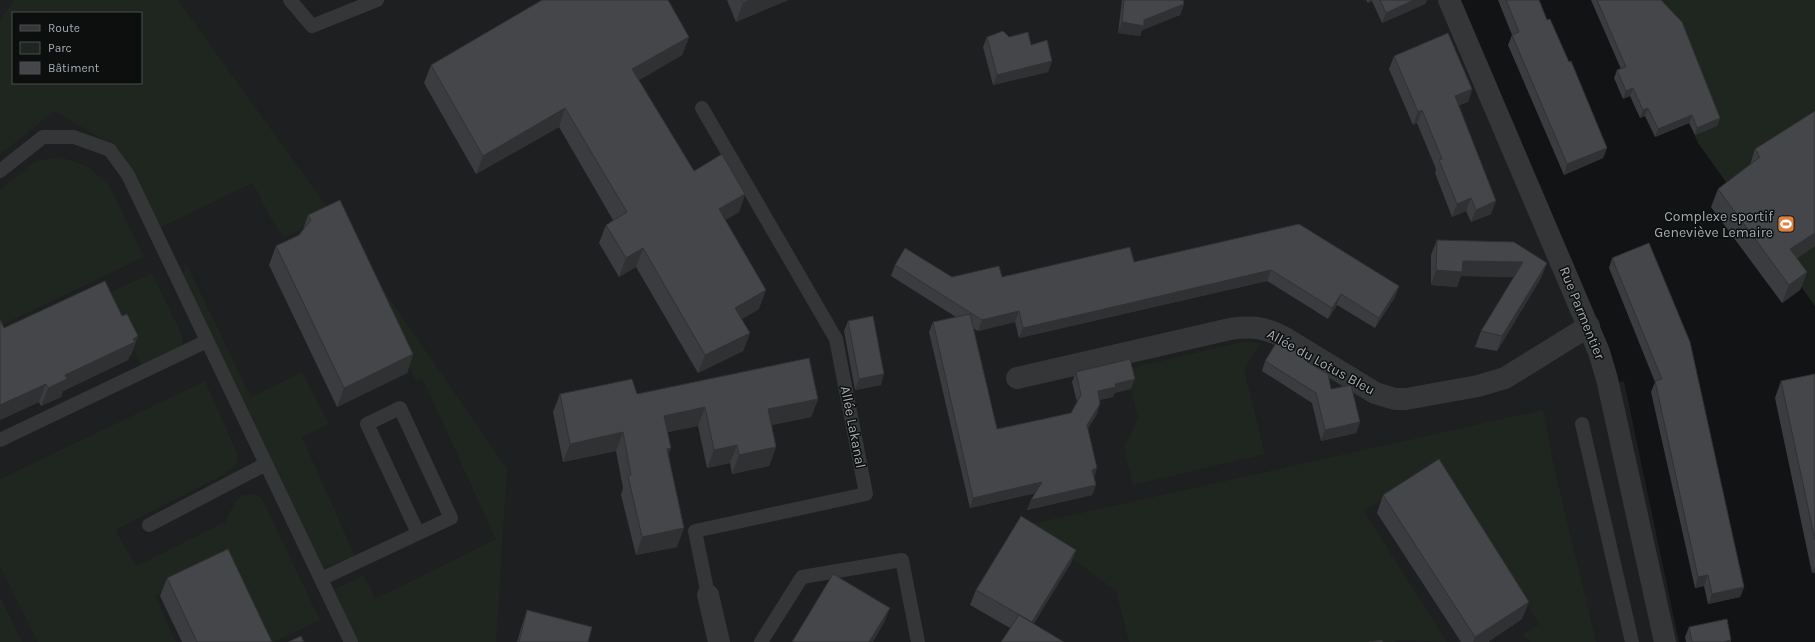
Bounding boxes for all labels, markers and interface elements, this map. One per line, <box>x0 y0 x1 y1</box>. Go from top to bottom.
legend <box>12 12 142 84</box>
text: Route <box>48 21 80 35</box>
text: Parc <box>48 41 72 55</box>
text: Bâtiment <box>48 61 100 75</box>
place label: Complexe sportif Geneviève Lemaire <box>1654 208 1773 241</box>
sports icon: Complexe sportif Geneviève Lemaire <box>1776 214 1796 234</box>
street label: Rue Parmentier <box>1556 264 1609 363</box>
street label: Allée du Lotus Bleu <box>1264 325 1378 399</box>
street label: Allée Lakanal <box>837 384 869 470</box>

